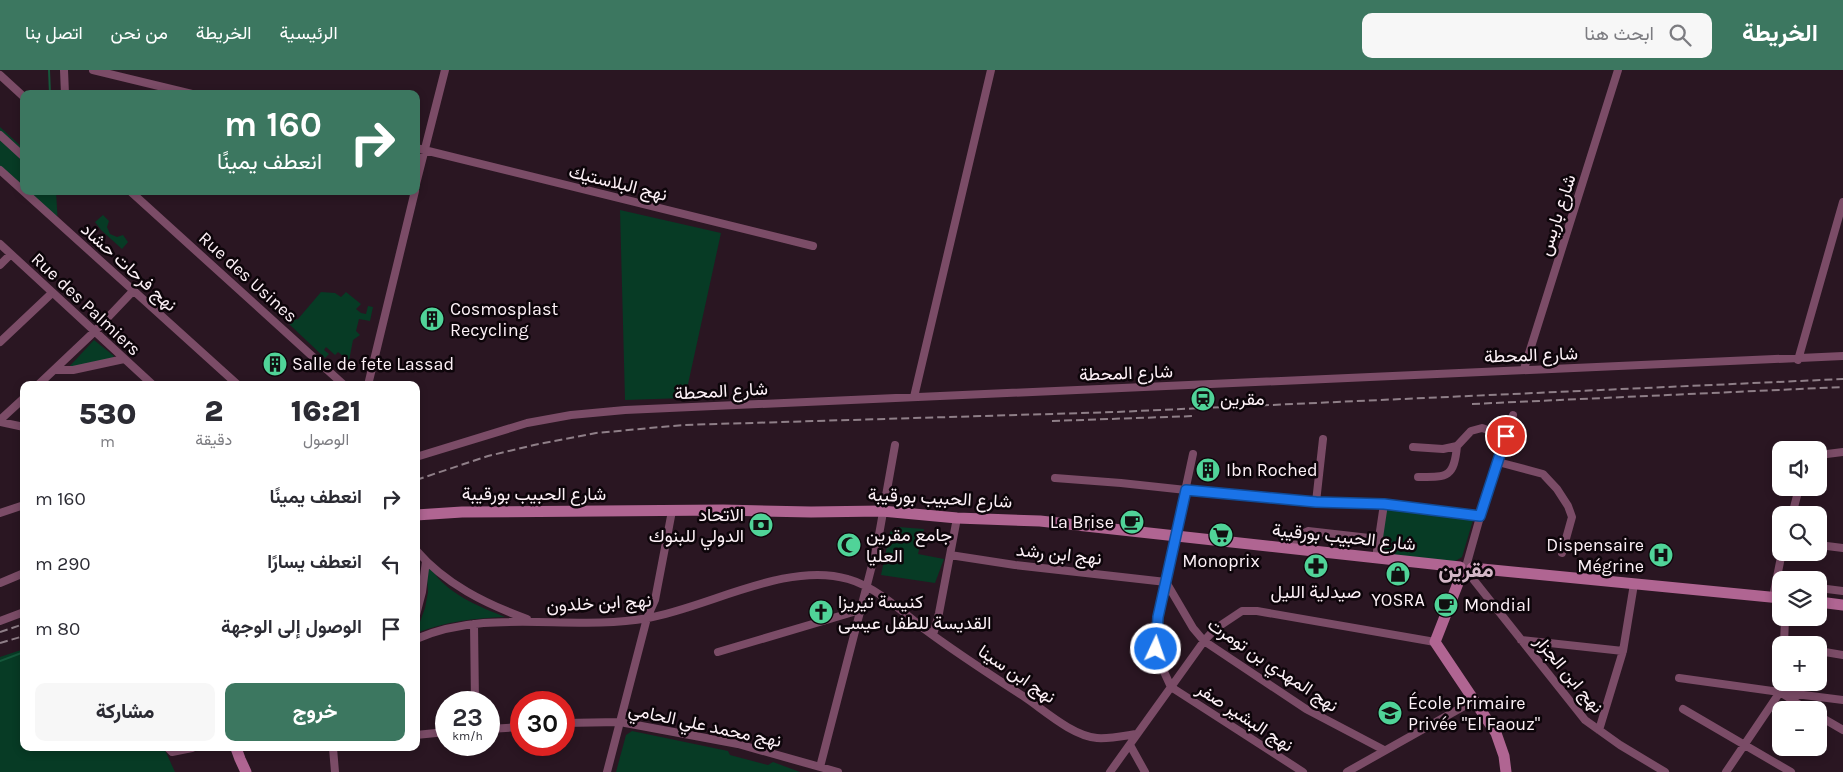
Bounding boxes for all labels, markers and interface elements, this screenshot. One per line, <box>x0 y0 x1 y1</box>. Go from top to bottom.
search box <box>1362 13 1712 58</box>
text: الخريطة <box>1742 19 1818 47</box>
icon: search <box>1666 21 1694 49</box>
text: اتصل بنا <box>25 22 83 44</box>
text: من نحن <box>111 22 168 44</box>
text: الخريطة <box>196 22 252 44</box>
text: الرئيسية <box>280 22 338 44</box>
text: ابحث هنا <box>1584 23 1654 45</box>
text: 160 m <box>224 104 322 145</box>
icon: right <box>340 110 405 175</box>
text: انعطف يمينًا <box>217 149 322 175</box>
street label: نهج البلاستيك <box>566 160 670 207</box>
street label: شارع باريس <box>1533 171 1581 259</box>
street label: نهج فرحات حشاد <box>76 218 182 317</box>
street label: Rue des Usines <box>194 227 302 327</box>
street label: Rue des Palmiers <box>27 248 145 360</box>
place label: Cosmosplast Recycling <box>450 298 558 341</box>
building icon: Cosmosplast Recycling <box>419 306 445 332</box>
street label: شارع المحطة <box>1484 342 1578 369</box>
building icon: Salle de fete Lassad <box>262 351 288 377</box>
place label: Salle de fete Lassad <box>292 353 454 375</box>
street label: شارع المحطة <box>1079 360 1173 387</box>
street label: شارع المحطة <box>674 378 769 405</box>
station icon: مقرين <box>1190 386 1216 412</box>
place label: مقرين <box>1220 388 1265 410</box>
text: 2 <box>204 393 223 429</box>
text: 16:21 <box>291 393 361 429</box>
text: 530 <box>79 396 137 432</box>
pin <box>1485 415 1527 457</box>
icon: arrive <box>1492 422 1520 450</box>
text: دقيقة <box>195 430 232 449</box>
text: الوصول <box>303 430 349 449</box>
text: m <box>100 432 115 451</box>
map controls <box>1772 441 1827 756</box>
button: sound <box>1772 441 1827 496</box>
building icon: Ibn Roched <box>1195 457 1221 483</box>
place label: Ibn Roched <box>1226 459 1318 481</box>
street label: شارع الحبيب بورقيبة <box>462 483 606 506</box>
street label: شارع الحبيب بورقيبة <box>867 483 1013 514</box>
icon: right <box>377 485 405 513</box>
text: انعطف يمينًا <box>270 486 362 508</box>
text: 160 m <box>35 488 86 510</box>
place label: الاتحاد الدولي للبنوك <box>649 504 744 551</box>
button: search <box>1772 506 1827 561</box>
cafe icon: La Brise <box>1119 509 1145 535</box>
place label: La Brise <box>1050 511 1114 533</box>
bank icon: الاتحاد الدولي للبنوك <box>748 512 774 538</box>
street label: شارع الحبيب بورقيبة <box>1271 519 1417 556</box>
supermarket icon: Monoprix <box>1208 522 1234 548</box>
place label: جامع مقرين العليا <box>866 524 952 567</box>
mosque icon: جامع مقرين العليا <box>836 532 862 558</box>
place label: Dispensaire Mégrine <box>1546 534 1644 577</box>
street label: نهج ابن رشد <box>1015 539 1103 570</box>
hospital icon: Dispensaire Mégrine <box>1648 542 1674 568</box>
icon: left <box>377 550 405 578</box>
place label: Monoprix <box>1182 550 1260 572</box>
text: انعطف يسارًا <box>267 551 362 573</box>
text: 290 m <box>35 553 91 575</box>
pharmacy icon: صيدلية الليل <box>1303 553 1329 579</box>
district label: مقرين <box>1438 557 1494 583</box>
shop icon: YOSRA <box>1385 561 1411 587</box>
button: layers <box>1772 571 1827 626</box>
place label: صيدلية الليل <box>1271 581 1361 603</box>
street label: نهج ابن خلدون <box>546 589 652 618</box>
place label: YOSRA <box>1371 589 1425 611</box>
place label: كنيسة تيريزا القديسة للطفل عيسى <box>838 591 991 634</box>
cafe icon: Mondial <box>1433 592 1459 618</box>
place label: Mondial <box>1464 594 1531 616</box>
church icon: كنيسة تيريزا القديسة للطفل عيسى <box>808 599 834 625</box>
street label: نهج المهدي بن تومرت <box>1201 613 1343 720</box>
icon: arrive <box>377 615 405 643</box>
text: الوصول إلى الوجهة <box>221 616 362 638</box>
text: 80 m <box>35 618 80 640</box>
position arrow <box>1129 622 1181 674</box>
street label: نهج ابن الجزار <box>1529 630 1608 718</box>
button: + <box>1772 636 1827 691</box>
street label: نهج ابن سينا <box>973 640 1060 709</box>
street label: نهج البشير صفر <box>1191 677 1297 757</box>
button: مشاركة <box>35 683 215 741</box>
button: خروج <box>225 683 405 741</box>
speed limit sign: 30 <box>510 691 575 756</box>
place label: École Primaire Privée "El Faouz" <box>1408 691 1540 735</box>
street label: نهج محمد علي الحامي <box>626 698 783 756</box>
school or university icon: École Primaire Privée "El Faouz" <box>1377 700 1403 726</box>
button: − <box>1772 701 1827 756</box>
text: 23 <box>452 703 483 732</box>
text: km/h <box>452 729 483 743</box>

